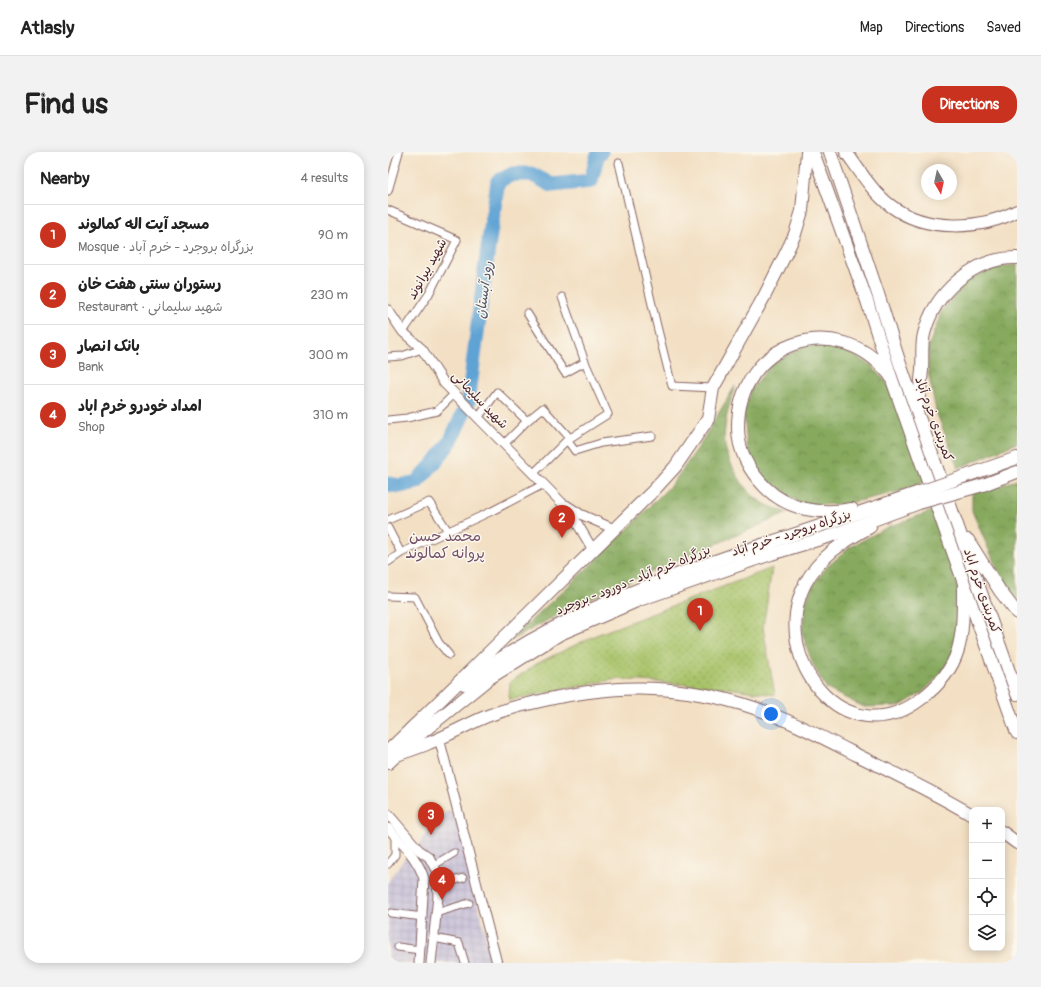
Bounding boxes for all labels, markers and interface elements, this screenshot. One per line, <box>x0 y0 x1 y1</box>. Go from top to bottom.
text: Atlasly <box>20 16 74 40</box>
text: Map <box>860 19 883 36</box>
text: Directions <box>905 19 964 36</box>
text: Saved <box>986 19 1021 36</box>
button: Directions <box>922 86 1017 123</box>
text: Find us <box>24 87 108 122</box>
north arrow <box>921 164 957 200</box>
text: Nearby <box>40 168 89 189</box>
text: 4 results <box>301 170 348 186</box>
text: مسجد آیت اله کمالوند <box>78 215 210 234</box>
text: 1 <box>50 227 56 243</box>
text: 90 m <box>318 227 348 243</box>
street label: شهید بیرانوند <box>404 236 450 302</box>
text: Mosque · بزرگراه بروجرد - خرم آباد <box>78 239 254 255</box>
water label: رود آبستان <box>472 260 497 320</box>
text: رستوران سنتی هفت خان <box>78 275 221 294</box>
text: 2 <box>49 287 57 303</box>
text: 230 m <box>311 287 348 303</box>
text: Restaurant · شهید سلیمانی <box>78 299 222 315</box>
text: بانک انصار <box>78 337 140 356</box>
text: 3 <box>49 347 57 363</box>
text: 300 m <box>309 347 348 363</box>
text: Bank <box>78 359 104 375</box>
street label: شهید سلیمانی <box>448 368 512 433</box>
street label: کمربندی خرم آباد <box>909 374 957 465</box>
text: امداد خودرو خرم اباد <box>78 397 202 416</box>
text: 4 <box>49 407 57 423</box>
text: 310 m <box>312 407 348 423</box>
text: Shop <box>78 419 105 435</box>
pin: 2 <box>549 505 575 538</box>
street label: بزرگراه بروجرد - خرم آباد <box>729 506 853 562</box>
district label: محمد حسن پروانه کمالوند <box>405 527 485 563</box>
street label: بزرگراه خرم آباد - دورود - بروجرد <box>553 542 713 620</box>
street label: کمربندی خرم اباد <box>958 546 1004 637</box>
pin: 1 <box>687 598 713 631</box>
your location <box>761 704 781 724</box>
pin: 3 <box>418 802 444 835</box>
map controls <box>969 807 1005 951</box>
button: + <box>969 807 1005 843</box>
button: − <box>969 843 1005 879</box>
pin: 4 <box>429 867 455 900</box>
button: locate <box>969 879 1005 915</box>
button: layers <box>969 915 1005 951</box>

